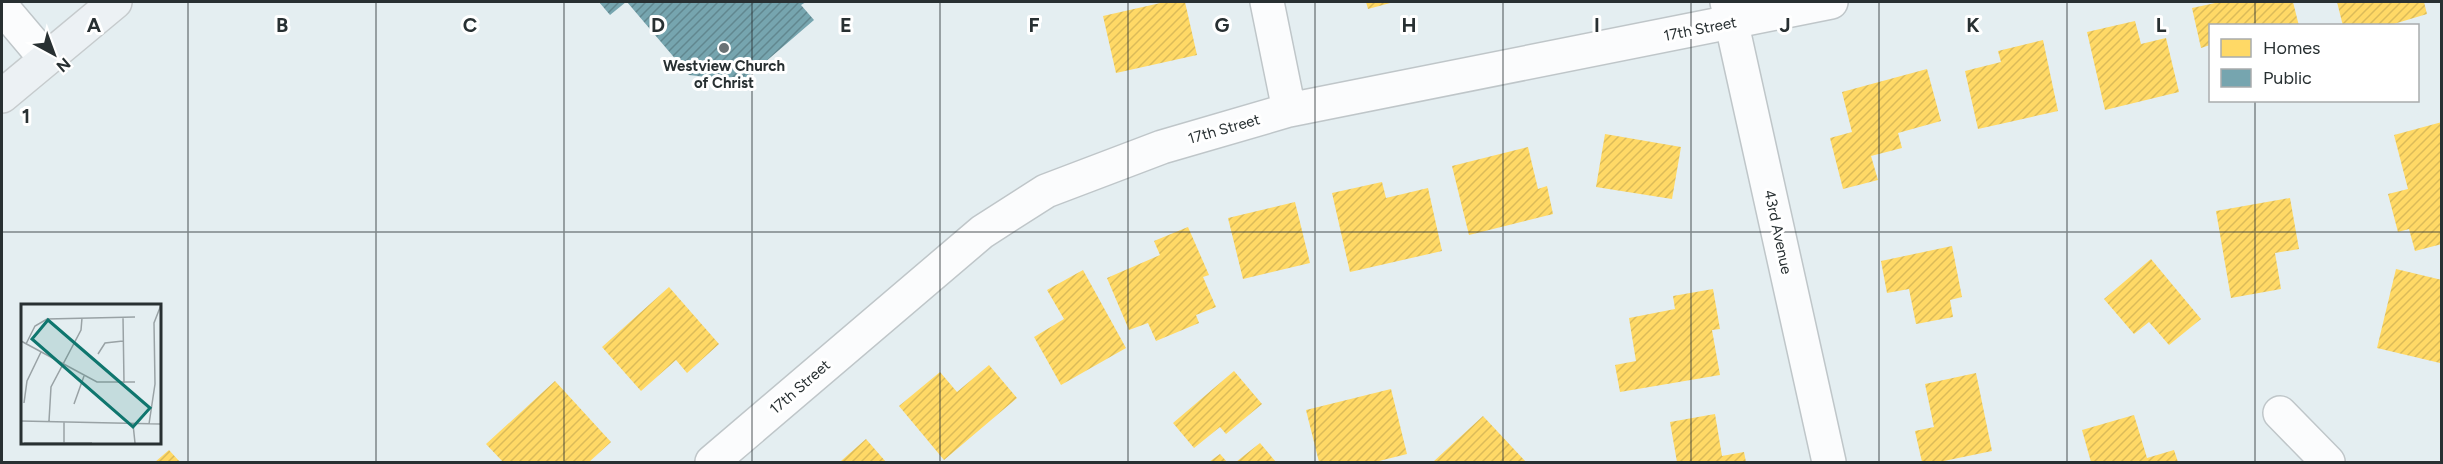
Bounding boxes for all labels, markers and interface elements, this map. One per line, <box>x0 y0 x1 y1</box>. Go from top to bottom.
text: A <box>87 13 102 37</box>
text: B <box>276 13 288 37</box>
text: C <box>463 13 477 37</box>
text: D <box>651 13 665 37</box>
text: E <box>840 13 852 37</box>
text: F <box>1028 13 1040 37</box>
text: G <box>1215 13 1230 37</box>
text: H <box>1402 13 1417 37</box>
text: I <box>1594 13 1600 37</box>
street label: 17th Street <box>1662 13 1738 45</box>
text: J <box>1779 13 1791 37</box>
text: K <box>1966 13 1980 37</box>
text: L <box>2156 13 2167 37</box>
north arrow <box>24 24 84 84</box>
legend <box>2209 24 2419 102</box>
text: Homes <box>2263 37 2321 59</box>
marker: Westview Church of Christ <box>717 41 731 55</box>
text: N <box>53 54 74 76</box>
place label: Westview Church of Christ <box>663 57 785 92</box>
text: Public <box>2263 67 2312 89</box>
text: 1 <box>22 104 30 128</box>
street label: 17th Street <box>1186 110 1262 148</box>
street label: 43rd Avenue <box>1760 188 1796 276</box>
inset map <box>21 304 160 443</box>
street label: 17th Street <box>766 356 834 418</box>

